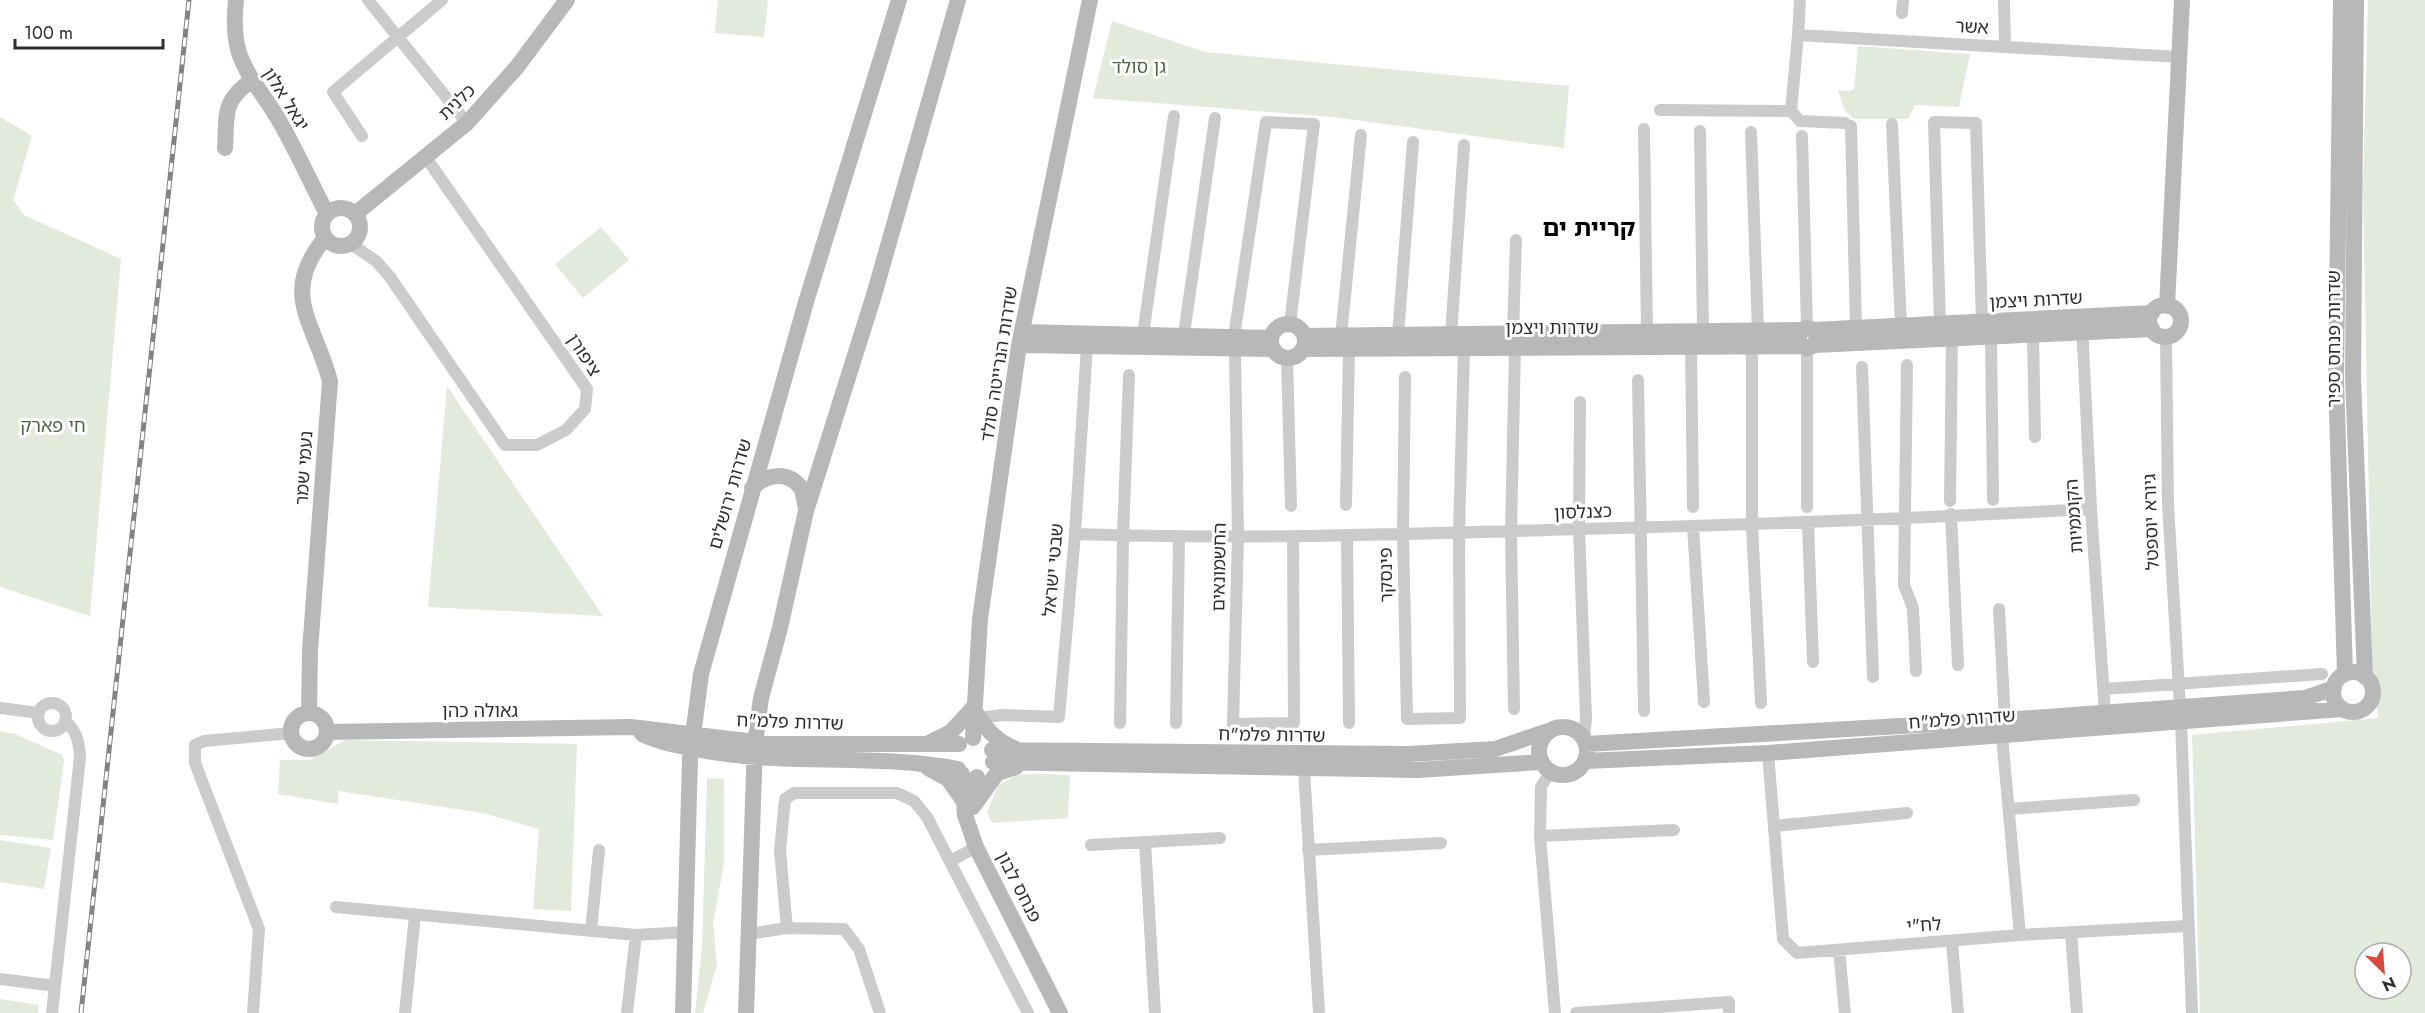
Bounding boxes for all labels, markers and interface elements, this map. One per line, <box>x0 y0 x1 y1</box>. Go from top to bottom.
scale bar <box>15 12 164 50</box>
street label: אשר <box>1955 13 1989 41</box>
text: 100 m <box>24 20 73 46</box>
park label: גן סולד <box>1112 54 1166 80</box>
street label: יגאל אלון <box>256 62 316 136</box>
street label: כלנית <box>433 78 481 126</box>
district label: קריית ים <box>1543 210 1636 245</box>
street label: שדרות פנחס ספיר <box>2321 270 2347 408</box>
street label: שדרות הנרייטה סולד <box>974 284 1024 444</box>
street label: שדרות ויצמן <box>1989 285 2083 315</box>
street label: שדרות ויצמן <box>1505 315 1599 341</box>
street label: ציפורן <box>561 329 607 381</box>
park label: חי פארק <box>20 413 86 439</box>
street label: נעמי שמר <box>288 430 320 506</box>
street label: שדרות ירושלים <box>702 436 758 552</box>
street label: גיורא יוספטל <box>2136 473 2166 571</box>
street label: הקוממיות <box>2058 478 2090 554</box>
street label: כצנלסון <box>1554 498 1612 526</box>
street label: שבטי ישראל <box>1036 522 1070 618</box>
street label: החשמונאים <box>1205 522 1233 612</box>
street label: פינסקר <box>1373 547 1399 603</box>
street label: גאולה כהן <box>442 698 518 724</box>
street label: שדרות פלמ"ח <box>1908 702 2016 736</box>
street label: שדרות פלמ"ח <box>736 707 844 737</box>
street label: שדרות פלמ"ח <box>1218 721 1326 749</box>
street label: פנחס לבון <box>990 847 1048 927</box>
street label: לח"י <box>1906 911 1942 939</box>
north arrow <box>2353 941 2413 1001</box>
text: N <box>2379 971 2400 997</box>

